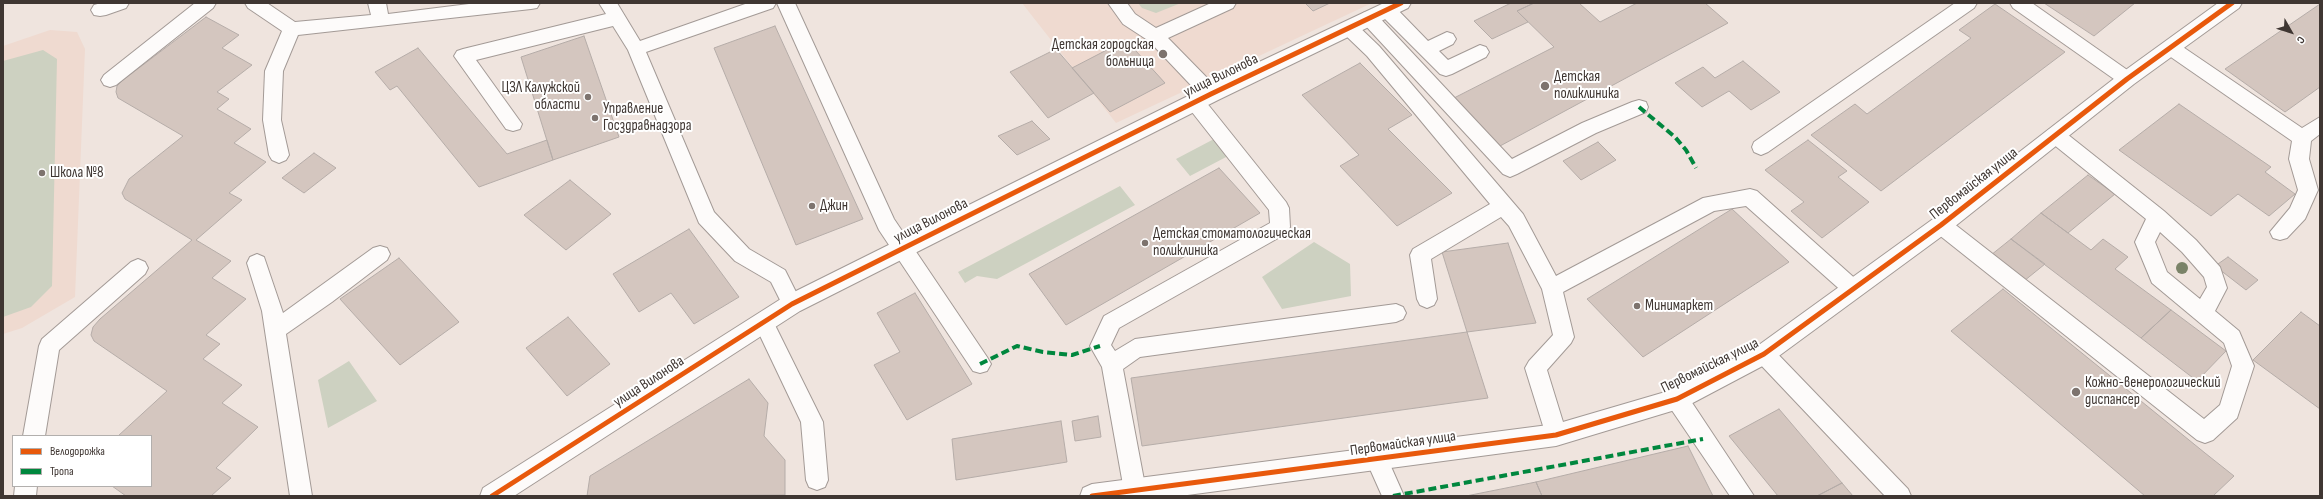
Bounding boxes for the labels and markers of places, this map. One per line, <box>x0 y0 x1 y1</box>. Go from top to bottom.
place label: Детская городская больница <box>1052 36 1154 71</box>
marker: Детская городская больница <box>1157 48 1169 60</box>
place label: Детская поликлиника <box>1554 68 1619 103</box>
place label: ЦЗЛ Калужской области <box>502 79 580 114</box>
marker: Детская поликлиника <box>1539 80 1551 92</box>
marker: ЦЗЛ Калужской области <box>583 92 593 102</box>
place label: Управление Госздравнадзора <box>603 100 691 135</box>
marker: Управление Госздравнадзора <box>590 113 600 123</box>
place label: Школа №8 <box>50 164 103 182</box>
marker: Школа №8 <box>37 168 47 178</box>
place label: Джин <box>820 197 848 215</box>
marker: Джин <box>807 201 817 211</box>
place label: Детская стоматологическая поликлиника <box>1153 225 1311 260</box>
marker: Детская стоматологическая поликлиника <box>1140 238 1150 248</box>
place label: Минимаркет <box>1645 297 1713 315</box>
marker: Минимаркет <box>1632 301 1642 311</box>
place label: Кожно-венерологический диспансер <box>2085 374 2220 409</box>
marker: Кожно-венерологический диспансер <box>2070 386 2082 398</box>

